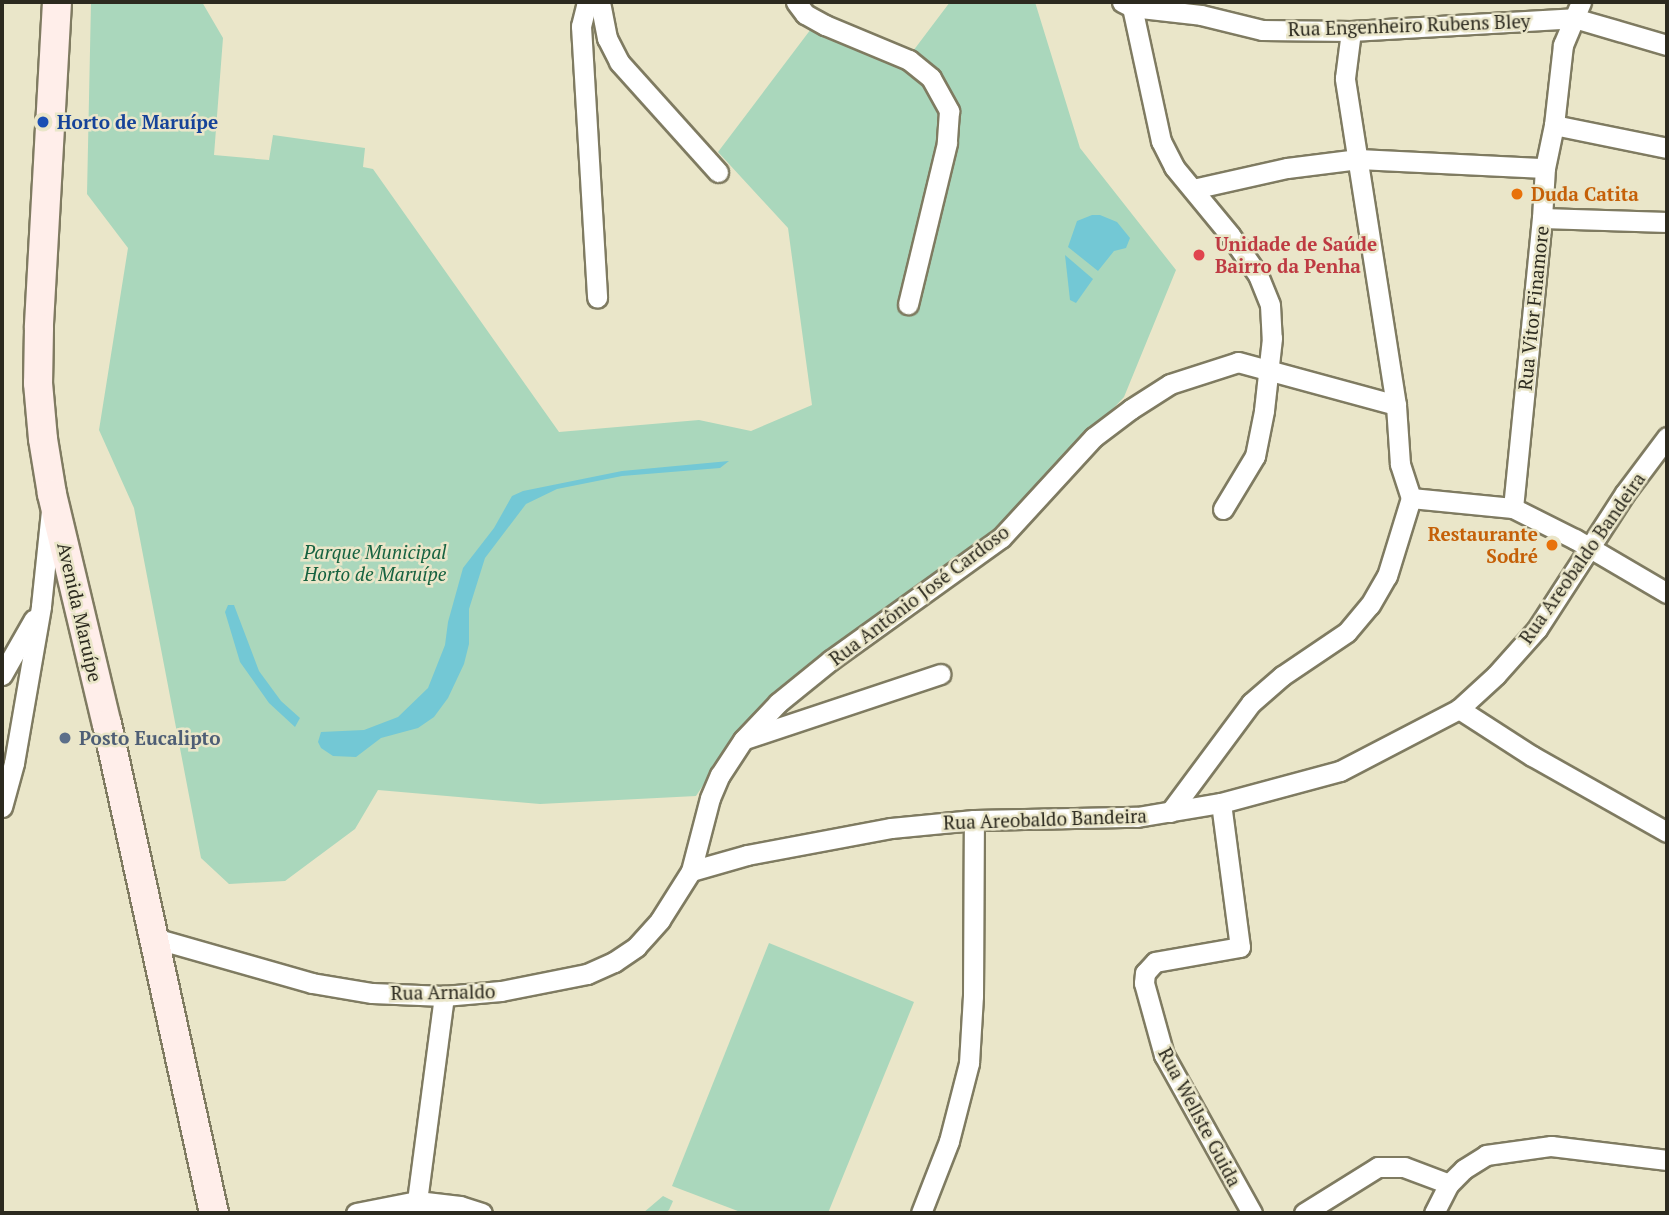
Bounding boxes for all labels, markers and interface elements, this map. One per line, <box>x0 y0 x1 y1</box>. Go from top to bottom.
street label: Rua Engenheiro Rubens Bley <box>1287 9 1531 41</box>
place label: Horto de Maruípe <box>57 111 218 133</box>
marker: Horto de Maruípe <box>35 114 51 130</box>
place label: Duda Catita <box>1531 183 1639 205</box>
marker: Duda Catita <box>1509 186 1525 202</box>
street label: Rua Vitor Finamore <box>1513 224 1553 392</box>
place label: Unidade de Saúde Bairro da Penha <box>1215 233 1377 277</box>
marker: Unidade de Saúde Bairro da Penha <box>1189 245 1209 265</box>
street label: Rua Areobaldo Bandeira <box>1514 468 1650 648</box>
street label: Rua Antônio José Cardoso <box>825 520 1013 670</box>
place label: Restaurante Sodré <box>1428 523 1538 567</box>
marker: Restaurante Sodré <box>1544 537 1560 553</box>
street label: Avenida Maruípe <box>53 540 107 684</box>
park label: Parque Municipal Horto de Maruípe <box>303 541 447 585</box>
place label: Posto Eucalipto <box>79 727 220 749</box>
marker: Posto Eucalipto <box>57 730 73 746</box>
street label: Rua Areobaldo Bandeira <box>943 804 1147 834</box>
street label: Rua Arnaldo <box>390 980 496 1004</box>
street label: Rua Wellste Guida <box>1154 1044 1246 1190</box>

